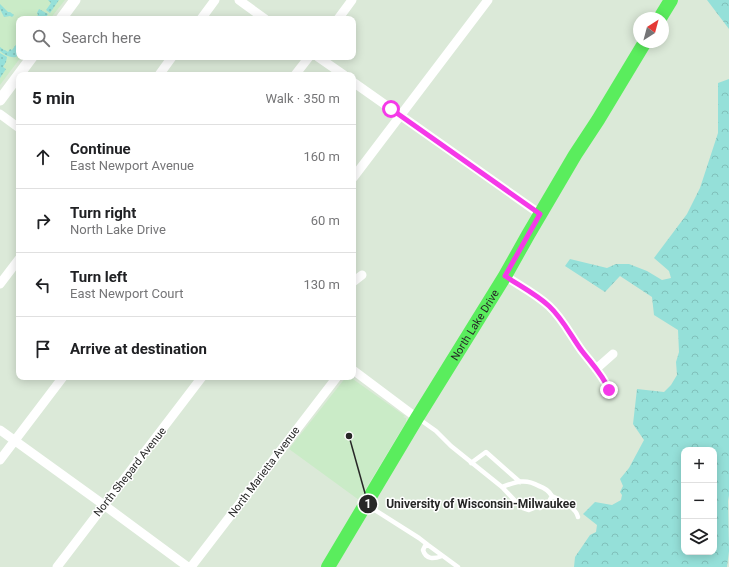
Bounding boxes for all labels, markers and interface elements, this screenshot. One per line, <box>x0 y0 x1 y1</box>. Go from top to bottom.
north arrow <box>633 12 669 48</box>
search box <box>16 16 356 60</box>
icon: search <box>30 27 52 49</box>
text: Search here <box>62 29 141 47</box>
text: 5 min <box>32 88 75 108</box>
text: Walk · 350 m <box>265 91 340 106</box>
route start <box>382 100 400 118</box>
text: Continue <box>70 140 131 158</box>
icon: ahead <box>32 146 54 168</box>
text: 160 m <box>303 149 340 164</box>
text: East Newport Avenue <box>70 158 194 173</box>
text: Turn right <box>70 204 136 222</box>
icon: right <box>32 210 54 232</box>
text: 60 m <box>311 213 340 228</box>
text: North Lake Drive <box>70 222 166 237</box>
text: Turn left <box>70 268 127 286</box>
icon: left <box>32 274 54 296</box>
text: 130 m <box>303 277 340 292</box>
text: East Newport Court <box>70 286 184 301</box>
street label: North Lake Drive <box>448 287 502 363</box>
icon: arrive <box>32 338 54 360</box>
text: Arrive at destination <box>70 340 207 358</box>
route end <box>600 381 618 399</box>
street label: North Marietta Avenue <box>226 424 302 520</box>
street label: North Shepard Avenue <box>91 425 169 519</box>
map controls <box>681 447 717 555</box>
button: + <box>681 447 717 483</box>
button: − <box>681 483 717 519</box>
callout: University of Wisconsin-Milwaukee <box>358 492 583 516</box>
text: 1 <box>365 497 371 511</box>
text: University of Wisconsin-Milwaukee <box>386 497 576 511</box>
button: layers <box>681 519 717 555</box>

